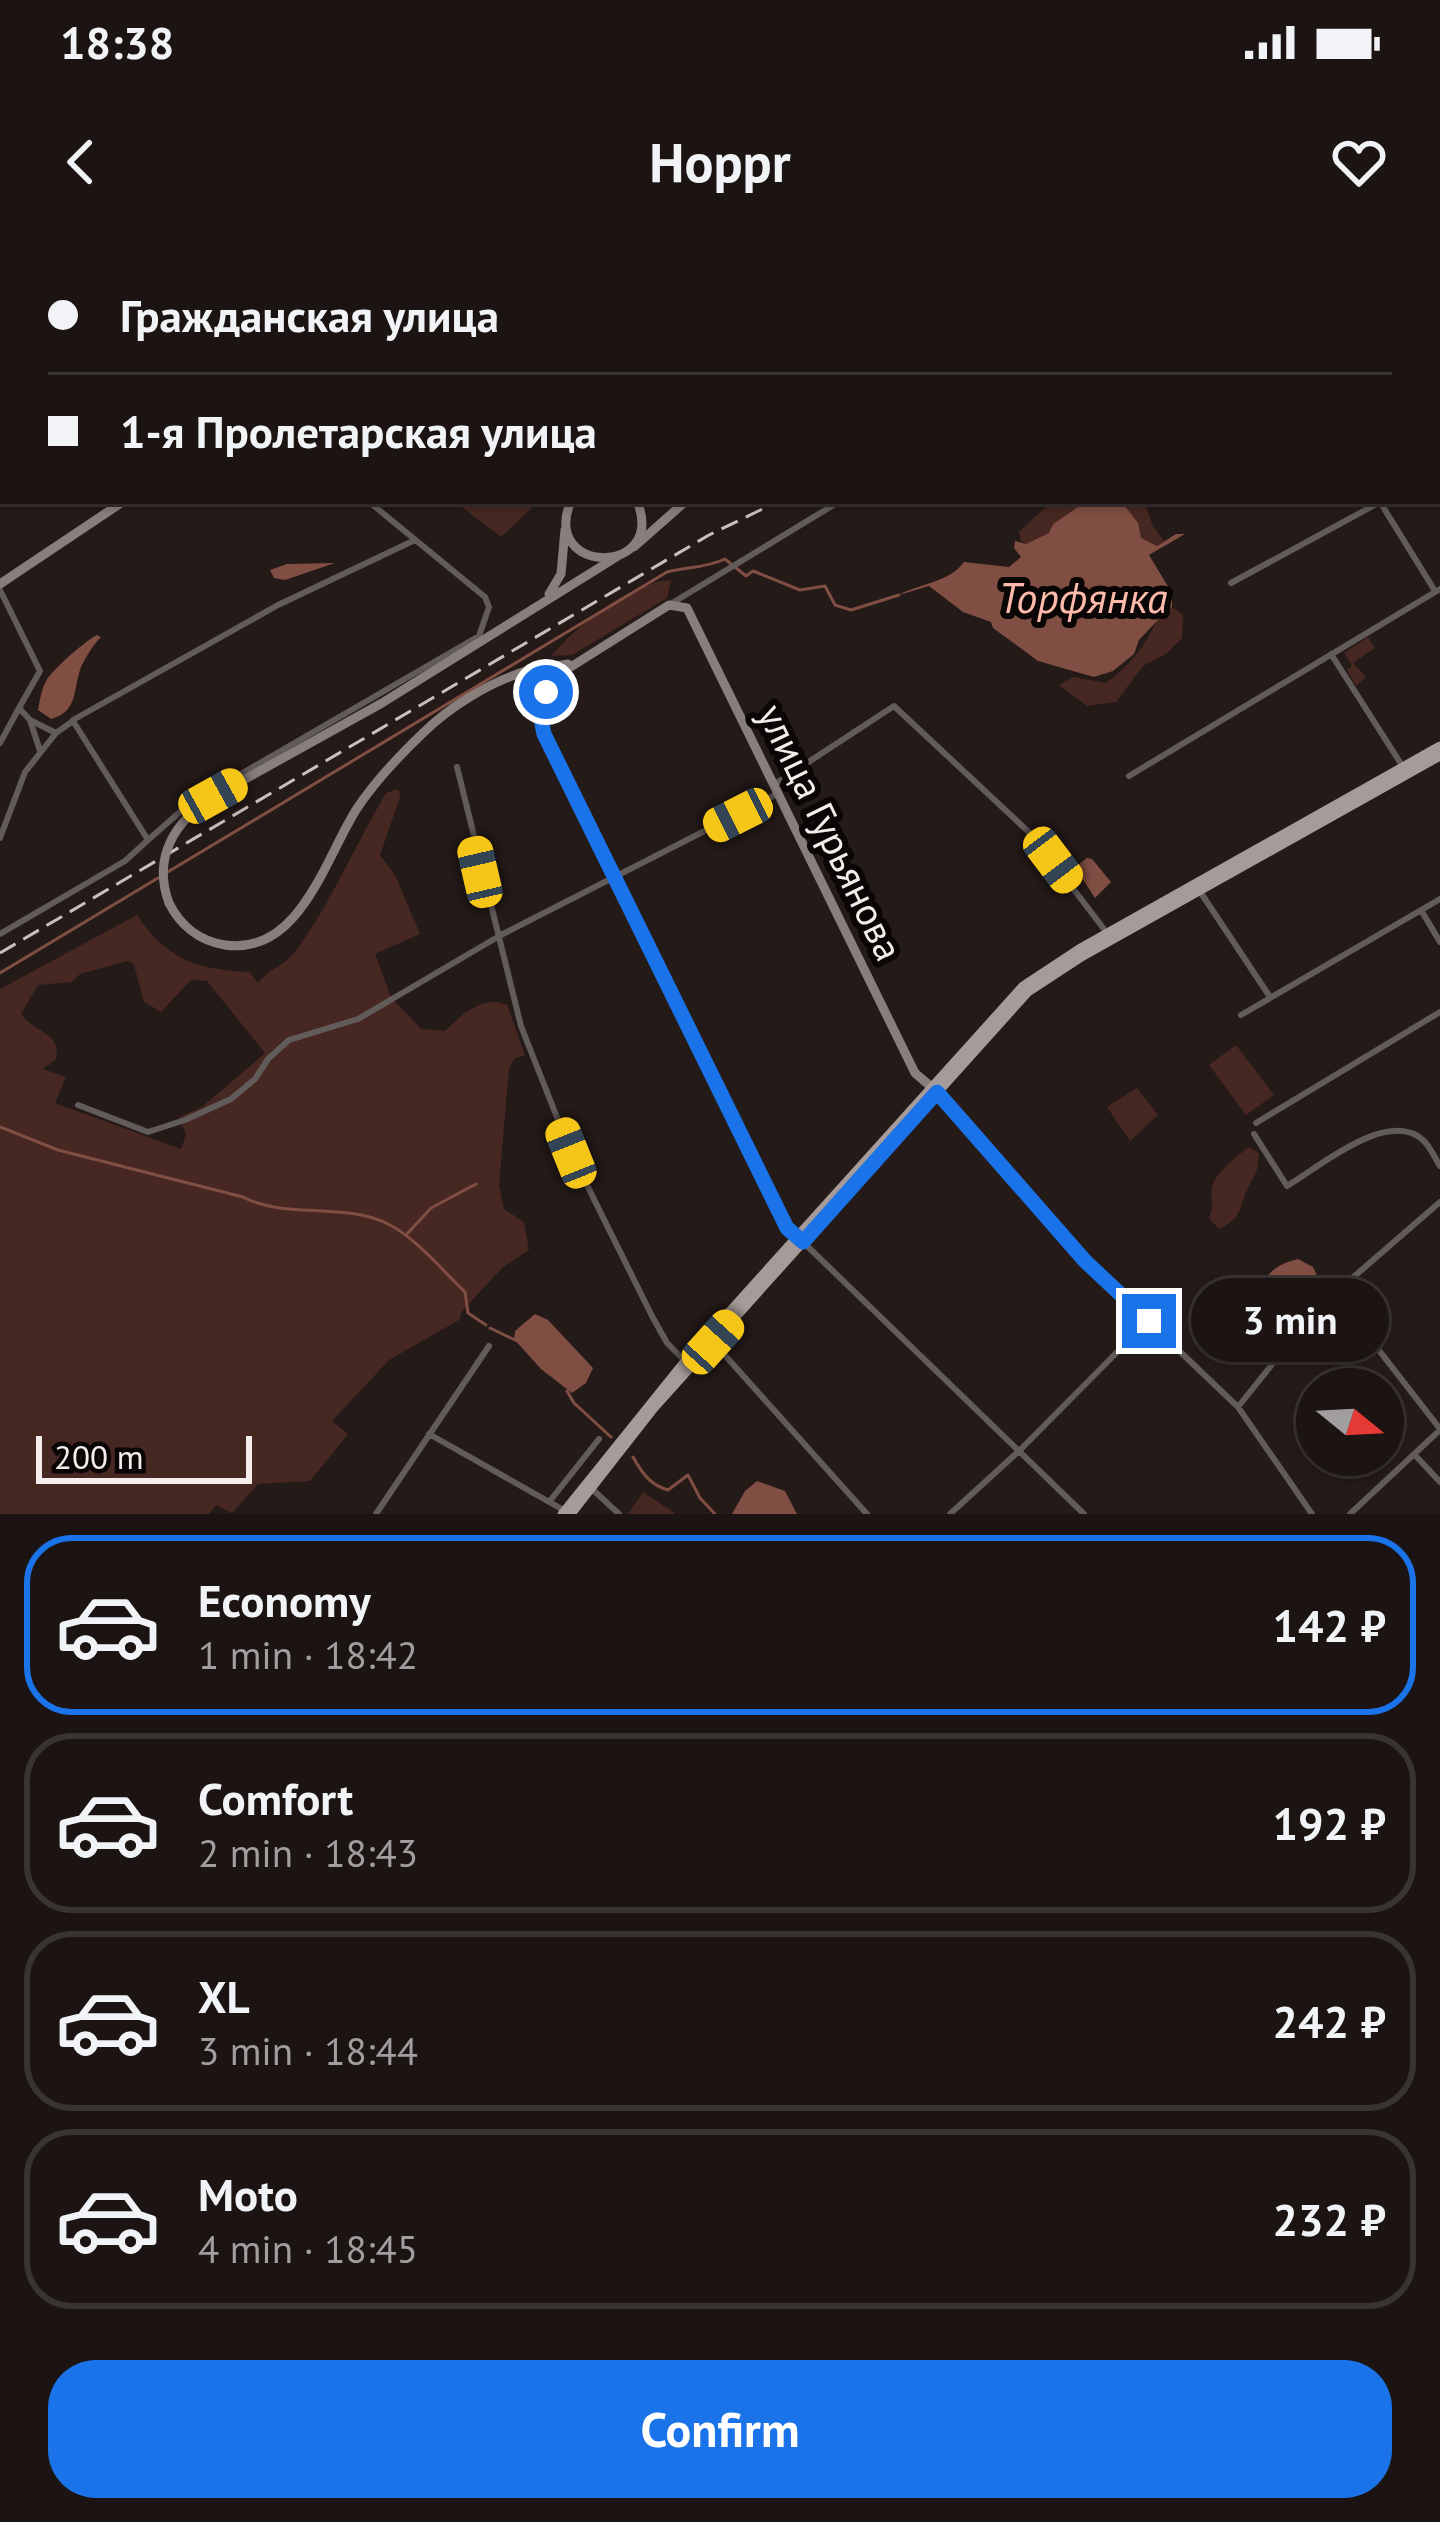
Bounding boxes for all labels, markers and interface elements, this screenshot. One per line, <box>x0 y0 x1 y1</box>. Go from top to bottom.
text: 18:38 <box>60 13 174 71</box>
text: Hoppr <box>649 127 791 197</box>
icon: back <box>48 129 114 195</box>
icon: heart <box>1326 129 1392 195</box>
text: Гражданская улица <box>120 286 499 344</box>
text: 1-я Пролетарская улица <box>120 402 597 460</box>
water label: Торфянка <box>999 570 1168 625</box>
route start <box>519 665 573 719</box>
street label: улица Гурьянова <box>747 695 915 969</box>
car <box>173 763 253 829</box>
car <box>698 783 778 847</box>
car <box>1017 820 1089 900</box>
car <box>454 833 506 911</box>
car <box>541 1113 601 1193</box>
callout: 3 min <box>1191 1279 1389 1363</box>
route end <box>1122 1294 1176 1348</box>
text: 3 min <box>1242 1294 1338 1345</box>
car <box>676 1303 750 1381</box>
north arrow <box>1296 1368 1404 1476</box>
map controls <box>1296 1368 1404 1476</box>
scale bar <box>36 1430 252 1483</box>
text: 200 m <box>54 1435 144 1478</box>
icon: car <box>54 1571 162 1679</box>
text: Economy <box>198 1571 371 1629</box>
text: 142 ₽ <box>1273 1596 1386 1654</box>
text: 1 min · 18:42 <box>198 1629 418 1680</box>
icon: car <box>54 1769 162 1877</box>
text: Comfort <box>198 1769 353 1827</box>
text: 192 ₽ <box>1273 1794 1386 1852</box>
text: 2 min · 18:43 <box>198 1827 418 1878</box>
icon: car <box>54 1967 162 2075</box>
text: XL <box>198 1967 250 2025</box>
text: 242 ₽ <box>1273 1992 1386 2050</box>
text: 3 min · 18:44 <box>198 2025 418 2076</box>
icon: car <box>54 2165 162 2273</box>
text: Moto <box>198 2165 298 2223</box>
text: 232 ₽ <box>1273 2190 1386 2248</box>
text: 4 min · 18:45 <box>198 2223 418 2274</box>
button: Confirm <box>48 2360 1392 2498</box>

